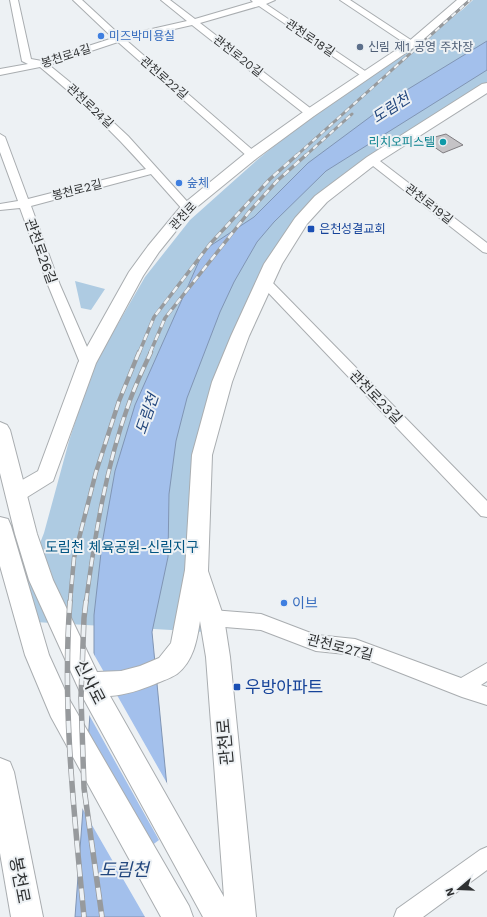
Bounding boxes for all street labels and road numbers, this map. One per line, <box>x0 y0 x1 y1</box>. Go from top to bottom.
street label: 관천로18길 <box>283 16 337 60</box>
street label: 관천로20길 <box>211 32 265 80</box>
street label: 봉천로4길 <box>39 41 93 71</box>
street label: 관천로22길 <box>137 54 191 102</box>
street label: 관천로24길 <box>64 81 116 131</box>
street label: 봉천로2길 <box>50 177 104 203</box>
street label: 관천로19길 <box>403 181 455 227</box>
street label: 관천로 <box>167 199 199 233</box>
street label: 관천로26길 <box>22 216 60 286</box>
street label: 관천로23길 <box>347 367 405 427</box>
street label: 관천로27길 <box>305 631 375 663</box>
street label: 신사로 <box>70 657 110 707</box>
street label: 관천로 <box>213 718 237 766</box>
street label: 봉천로 <box>6 855 34 905</box>

